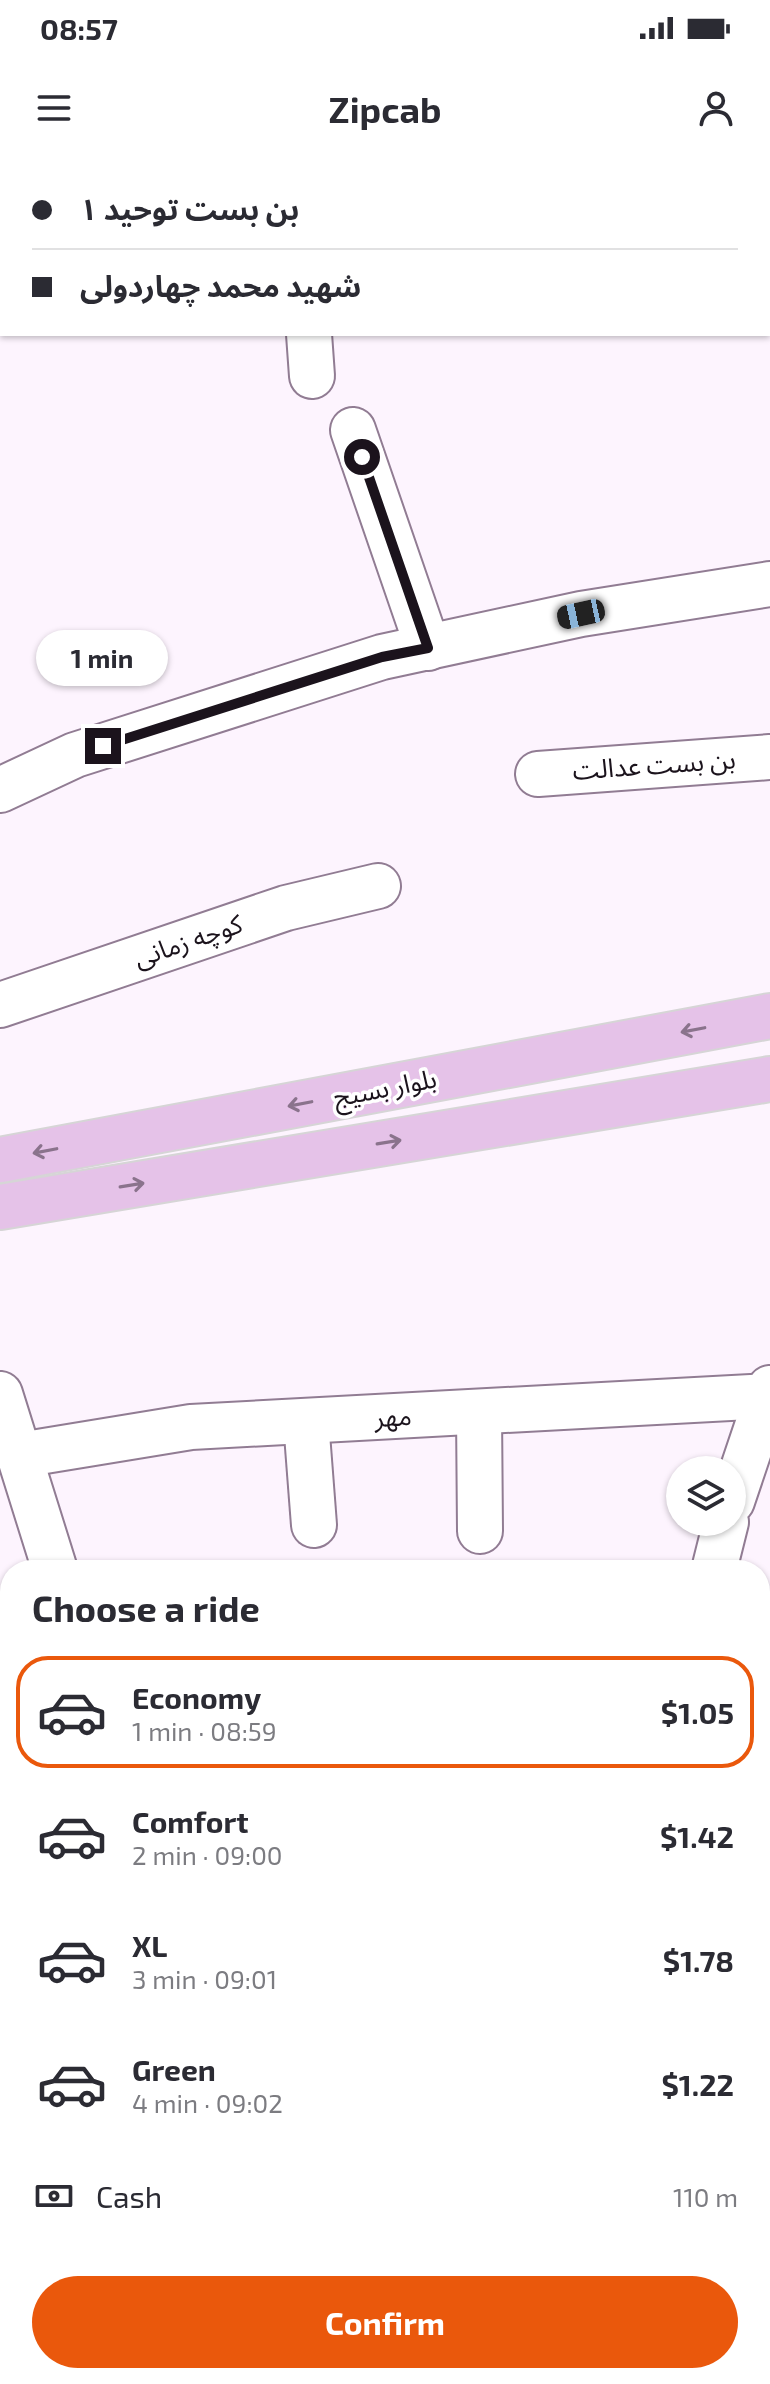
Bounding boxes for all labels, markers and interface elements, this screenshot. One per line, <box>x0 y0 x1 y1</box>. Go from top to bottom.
text: 08:57 <box>40 10 118 46</box>
icon: menu <box>32 86 76 130</box>
icon: person <box>694 86 738 130</box>
text: Zipcab <box>329 87 441 130</box>
text: بن بست توحید ۱ <box>80 190 299 226</box>
text: شهید محمد چهاردولی <box>80 267 361 303</box>
route start <box>344 439 380 475</box>
car <box>555 597 607 631</box>
callout: 1 min <box>37 630 169 686</box>
text: 1 min <box>71 642 133 673</box>
route end <box>85 728 121 764</box>
street label: بن بست عدالت <box>571 742 737 786</box>
street label: کوچه زمانی <box>129 907 247 975</box>
one-way arrow <box>681 1023 707 1038</box>
street label: بلوار بسیج <box>331 1061 440 1118</box>
one-way arrow <box>288 1097 313 1112</box>
one-way arrow <box>375 1134 401 1149</box>
one-way arrow <box>32 1145 58 1160</box>
one-way arrow <box>119 1176 144 1191</box>
street label: مهر <box>373 1399 412 1433</box>
map controls <box>666 1456 746 1536</box>
button: layers <box>666 1456 746 1536</box>
text: Choose a ride <box>32 1586 260 1629</box>
icon: car <box>36 1676 108 1748</box>
text: Economy <box>132 1679 261 1715</box>
text: $1.05 <box>661 1694 734 1730</box>
text: 1 min · 08:59 <box>132 1715 277 1746</box>
icon: car <box>36 1800 108 1872</box>
text: Comfort <box>132 1803 249 1839</box>
text: $1.42 <box>660 1818 734 1854</box>
text: 2 min · 09:00 <box>132 1839 283 1870</box>
icon: car <box>36 1924 108 1996</box>
text: XL <box>132 1927 167 1963</box>
text: $1.78 <box>663 1942 734 1978</box>
text: 3 min · 09:01 <box>132 1963 277 1994</box>
icon: car <box>36 2048 108 2120</box>
text: Green <box>132 2051 216 2087</box>
text: $1.22 <box>661 2066 734 2102</box>
text: 4 min · 09:02 <box>132 2087 283 2118</box>
icon: cash <box>32 2174 76 2218</box>
text: Cash <box>96 2178 162 2214</box>
text: 110 m <box>673 2181 738 2212</box>
button: Confirm <box>32 2276 738 2368</box>

